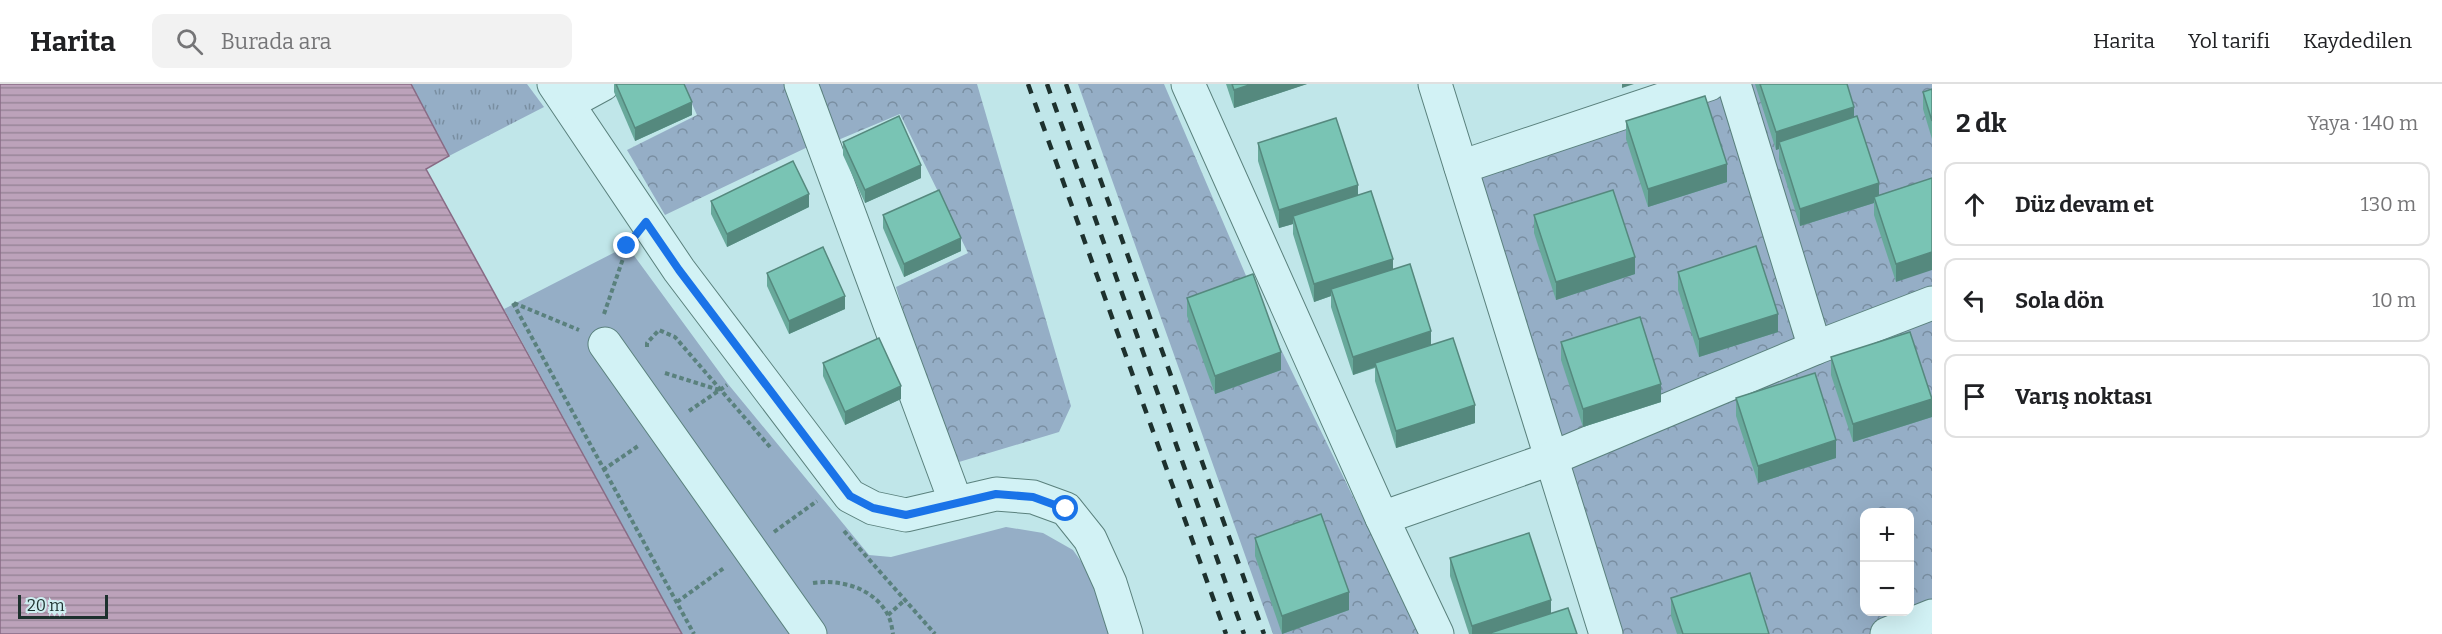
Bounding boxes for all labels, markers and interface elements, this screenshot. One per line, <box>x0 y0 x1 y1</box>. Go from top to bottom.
search box <box>152 14 572 68</box>
text: Harita <box>30 25 116 58</box>
icon: search <box>173 25 206 58</box>
text: Burada ara <box>221 28 332 55</box>
text: Harita <box>2093 28 2155 54</box>
text: Yol tarifi <box>2188 28 2270 54</box>
text: Kaydedilen <box>2303 28 2412 54</box>
text: 2 dk <box>1956 108 2006 139</box>
text: Yaya · 140 m <box>2308 111 2418 135</box>
icon: ahead <box>1958 188 1991 221</box>
text: Düz devam et <box>2015 191 2154 218</box>
text: 130 m <box>2361 192 2416 216</box>
route end <box>613 232 639 258</box>
icon: left <box>1958 284 1991 317</box>
text: Sola dön <box>2015 287 2104 314</box>
text: 10 m <box>2372 288 2416 312</box>
icon: arrive <box>1958 380 1991 413</box>
text: Varış noktası <box>2015 383 2152 410</box>
route start <box>1052 495 1078 521</box>
map controls <box>1860 508 1914 616</box>
button: + <box>1860 508 1914 562</box>
button: − <box>1860 562 1914 616</box>
scale bar <box>18 592 108 620</box>
text: 20 m <box>27 596 64 615</box>

